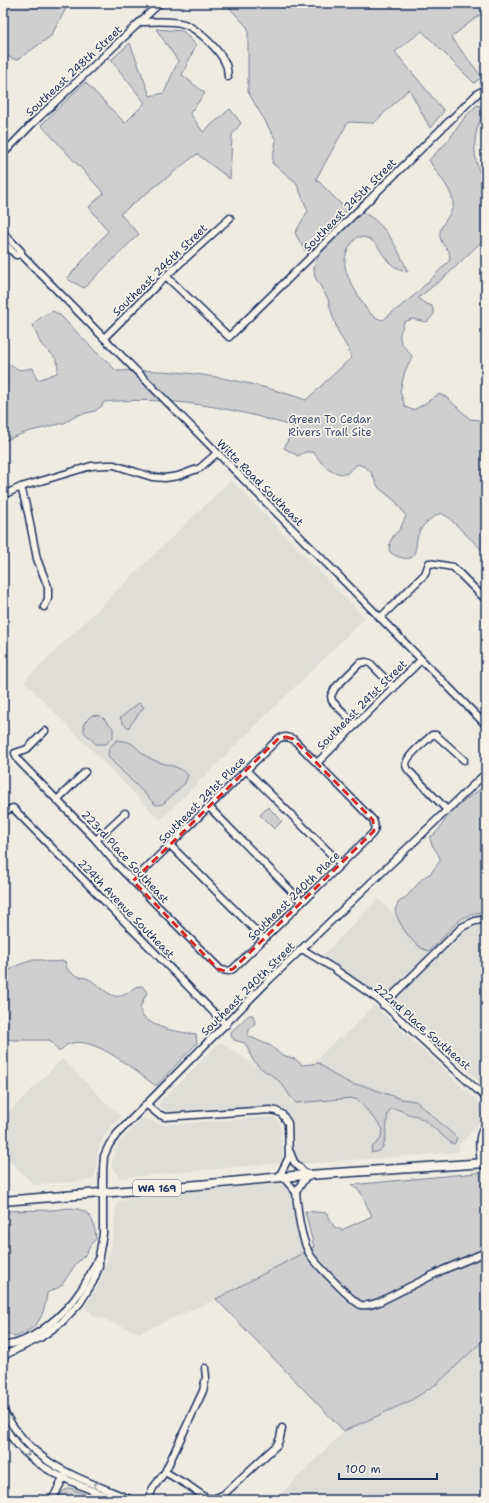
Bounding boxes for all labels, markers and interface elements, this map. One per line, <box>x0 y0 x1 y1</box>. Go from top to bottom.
street label: Southeast 248th Street <box>23 22 126 120</box>
street label: Southeast 245th Street <box>300 155 400 255</box>
street label: Southeast 246th Street <box>109 221 211 319</box>
park label: Green To Cedar Rivers Trail Site <box>288 412 372 440</box>
street label: Witte Road Southeast <box>213 436 307 530</box>
street label: Southeast 241st Street <box>314 657 410 753</box>
street label: Southeast 241st Place <box>155 753 249 847</box>
street label: 223rd Place Southeast <box>78 807 172 907</box>
street label: Southeast 240th Place <box>245 848 343 944</box>
street label: 224th Avenue Southeast <box>74 856 178 962</box>
street label: Southeast 240th Street <box>198 939 298 1039</box>
street label: 222nd Place Southeast <box>370 981 474 1073</box>
road number: WA 169 <box>133 1180 181 1196</box>
one-way arrow <box>22 1449 30 1456</box>
scale bar <box>339 1455 437 1481</box>
text: 100 m <box>345 1461 381 1477</box>
one-way arrow <box>93 1482 101 1490</box>

